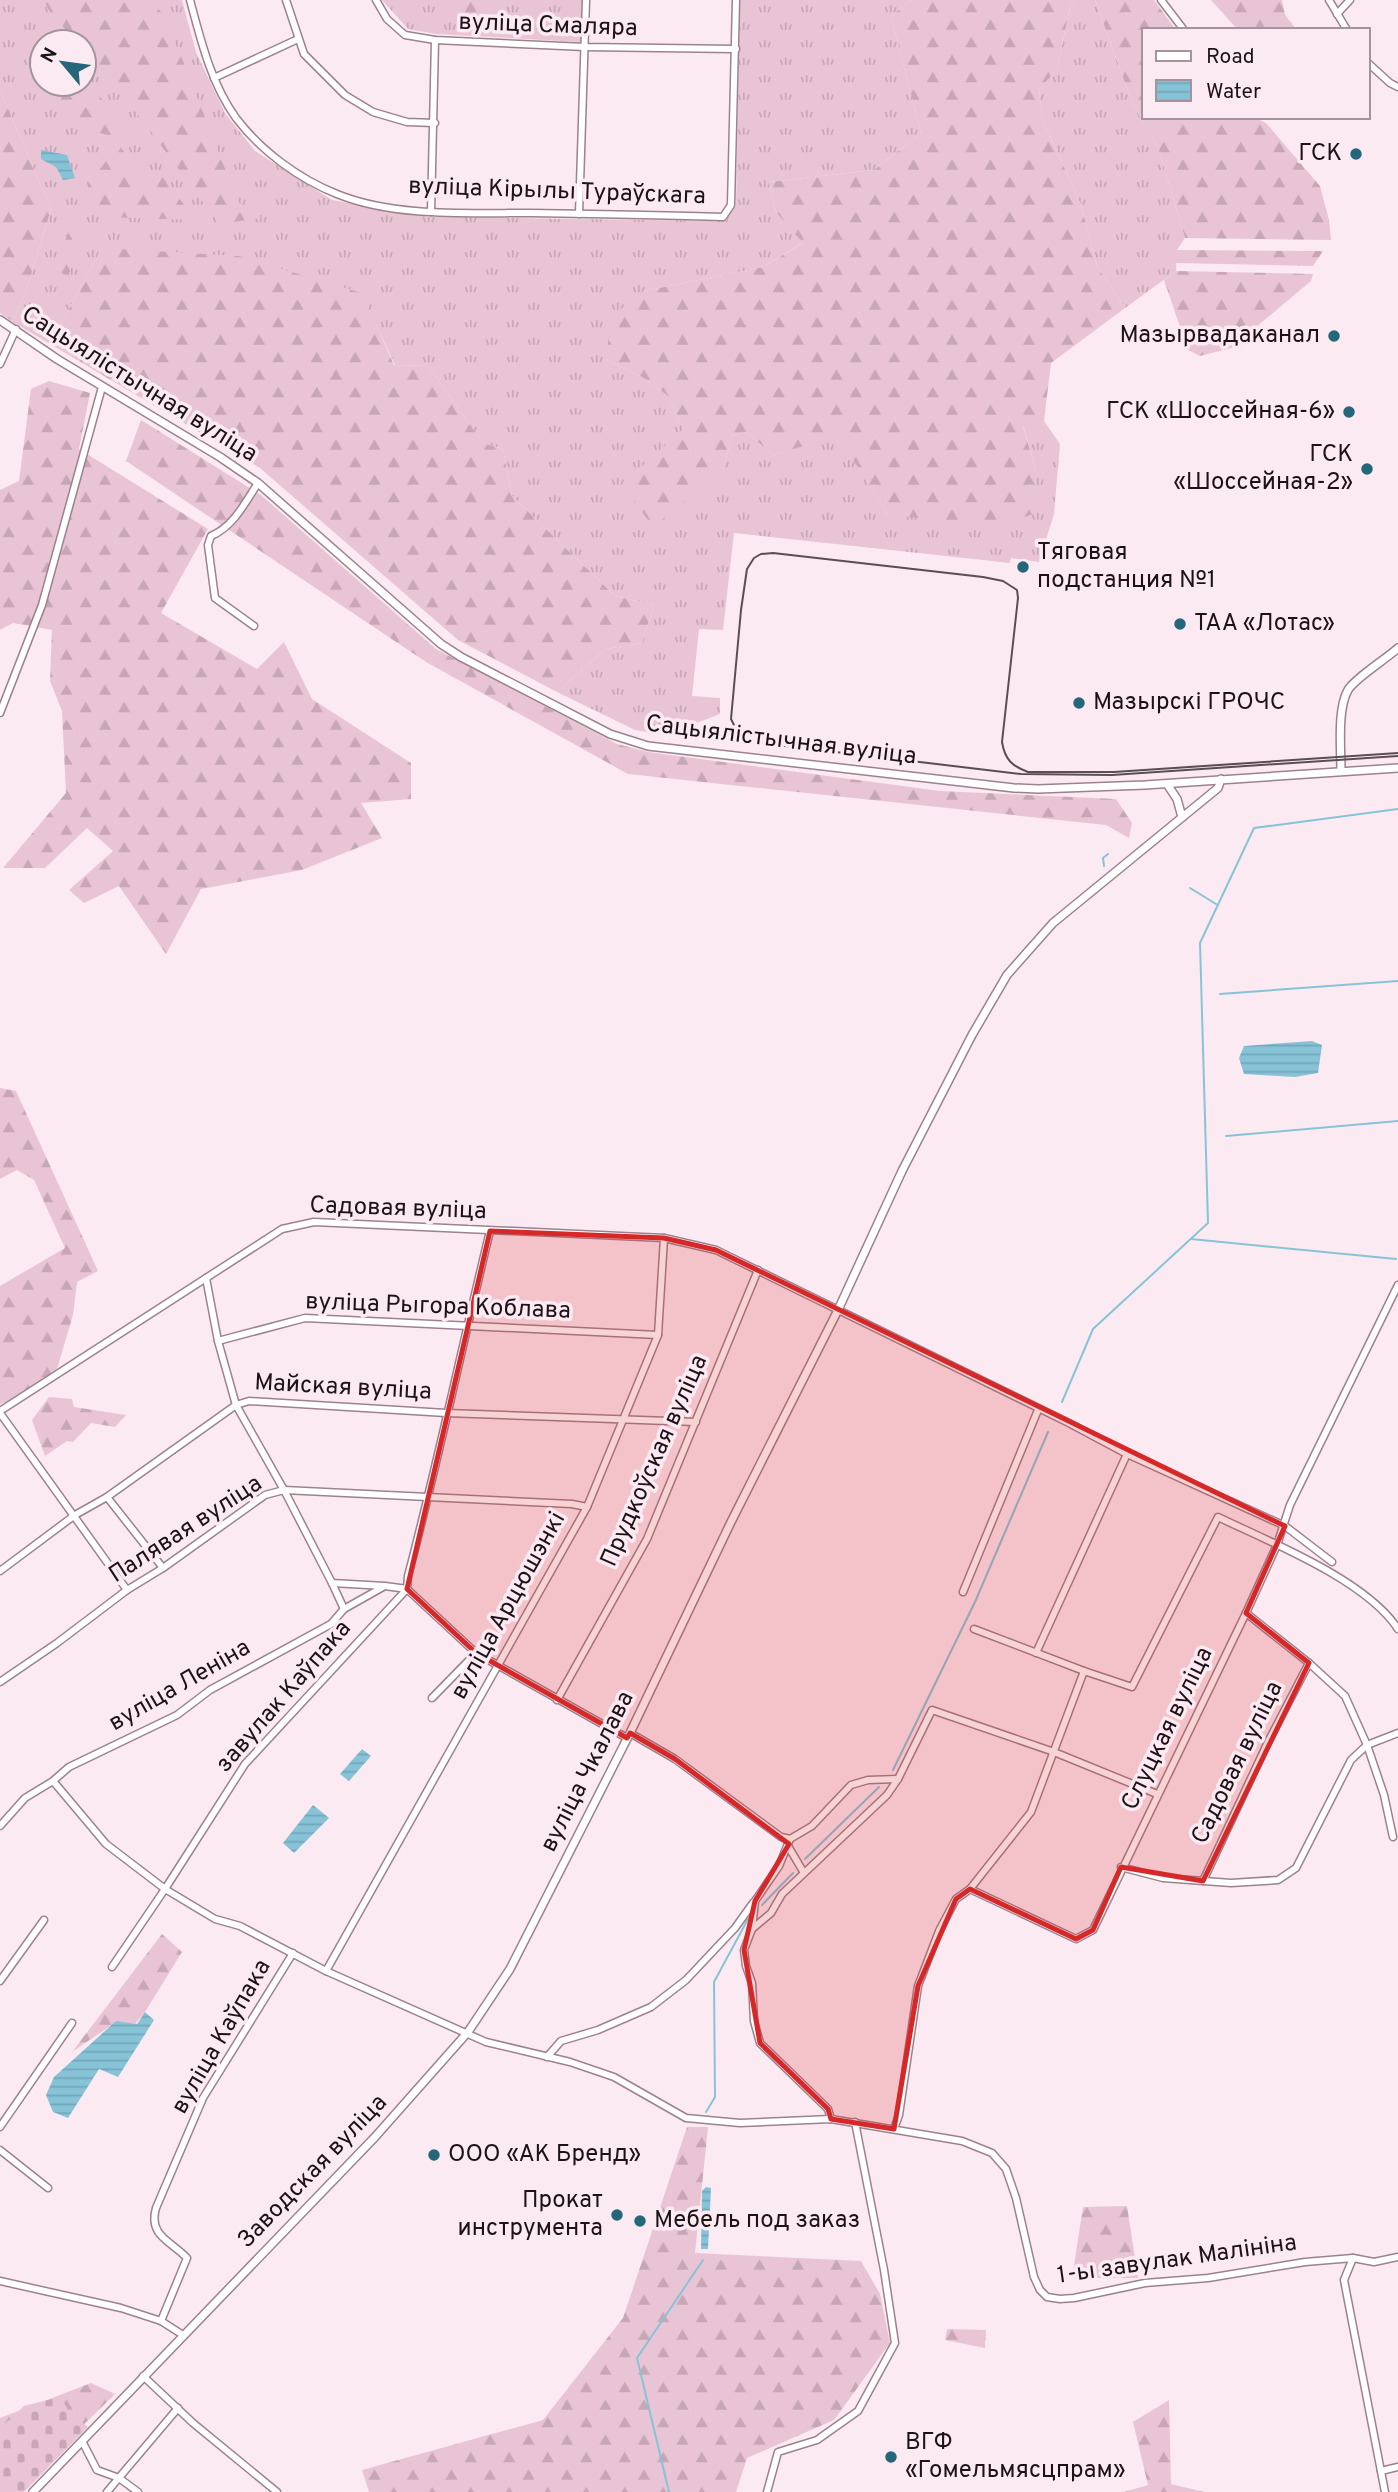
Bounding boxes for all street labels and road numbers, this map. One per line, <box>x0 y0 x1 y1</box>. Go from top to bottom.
street label: вуліца Смаляра <box>458 8 638 44</box>
street label: вуліца Кірылы Тураўскага <box>408 172 706 212</box>
street label: Сацыялістычная вуліца <box>15 300 263 470</box>
street label: Сацыялістычная вуліца <box>644 710 918 772</box>
street label: Садовая вуліца <box>309 1191 487 1227</box>
street label: вуліца Рыгора Коблава <box>305 1287 571 1327</box>
street label: Прудкоўская вуліца <box>595 1350 715 1572</box>
street label: Майская вуліца <box>254 1368 432 1408</box>
street label: Палявая вуліца <box>104 1469 268 1591</box>
street label: вуліца Арцюшэнкі <box>445 1507 573 1705</box>
street label: завулак Каўпака <box>210 1615 358 1779</box>
street label: вуліца Леніна <box>104 1633 256 1739</box>
street label: Слуцкая вуліца <box>1116 1642 1220 1816</box>
street label: Садовая вуліца <box>1186 1677 1290 1849</box>
street label: вуліца Чкалава <box>535 1687 641 1857</box>
street label: вуліца Каўпака <box>166 1954 278 2120</box>
street label: Заводская вуліца <box>232 2089 394 2255</box>
street label: 1-ы завулак Малініна <box>1055 2228 1299 2292</box>

